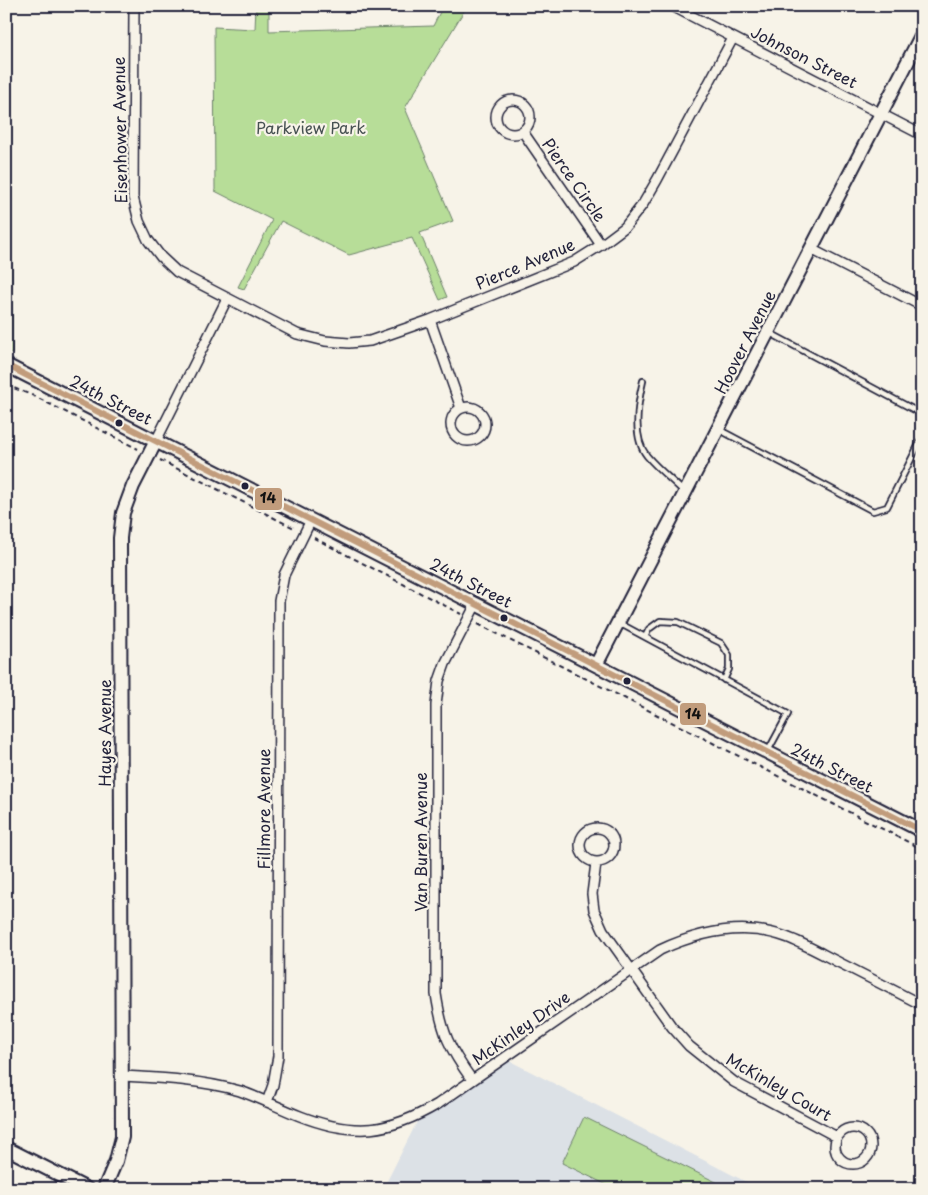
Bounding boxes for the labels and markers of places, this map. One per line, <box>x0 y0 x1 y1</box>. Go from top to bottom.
unlabelled marker <box>114 418 124 428</box>
unlabelled marker <box>240 481 250 491</box>
unlabelled marker <box>499 613 509 623</box>
unlabelled marker <box>622 676 632 686</box>

